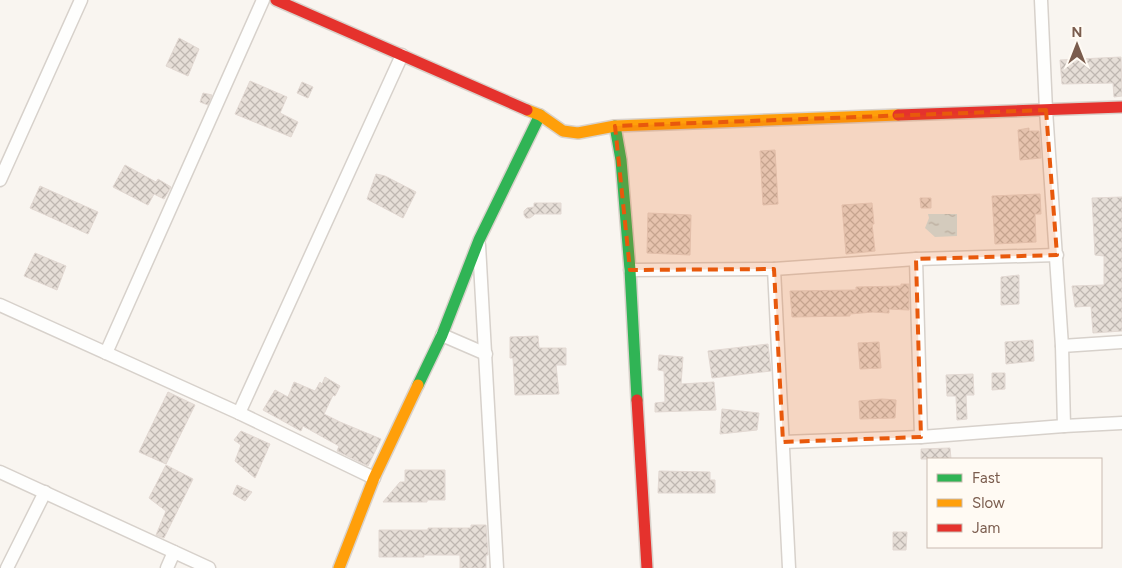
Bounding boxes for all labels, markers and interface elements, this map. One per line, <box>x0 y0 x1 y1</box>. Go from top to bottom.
north arrow <box>1052 20 1102 70</box>
text: N <box>1072 24 1082 41</box>
legend <box>927 458 1102 548</box>
text: Fast <box>972 469 1001 487</box>
text: Slow <box>972 494 1005 512</box>
text: Jam <box>972 519 1000 537</box>

